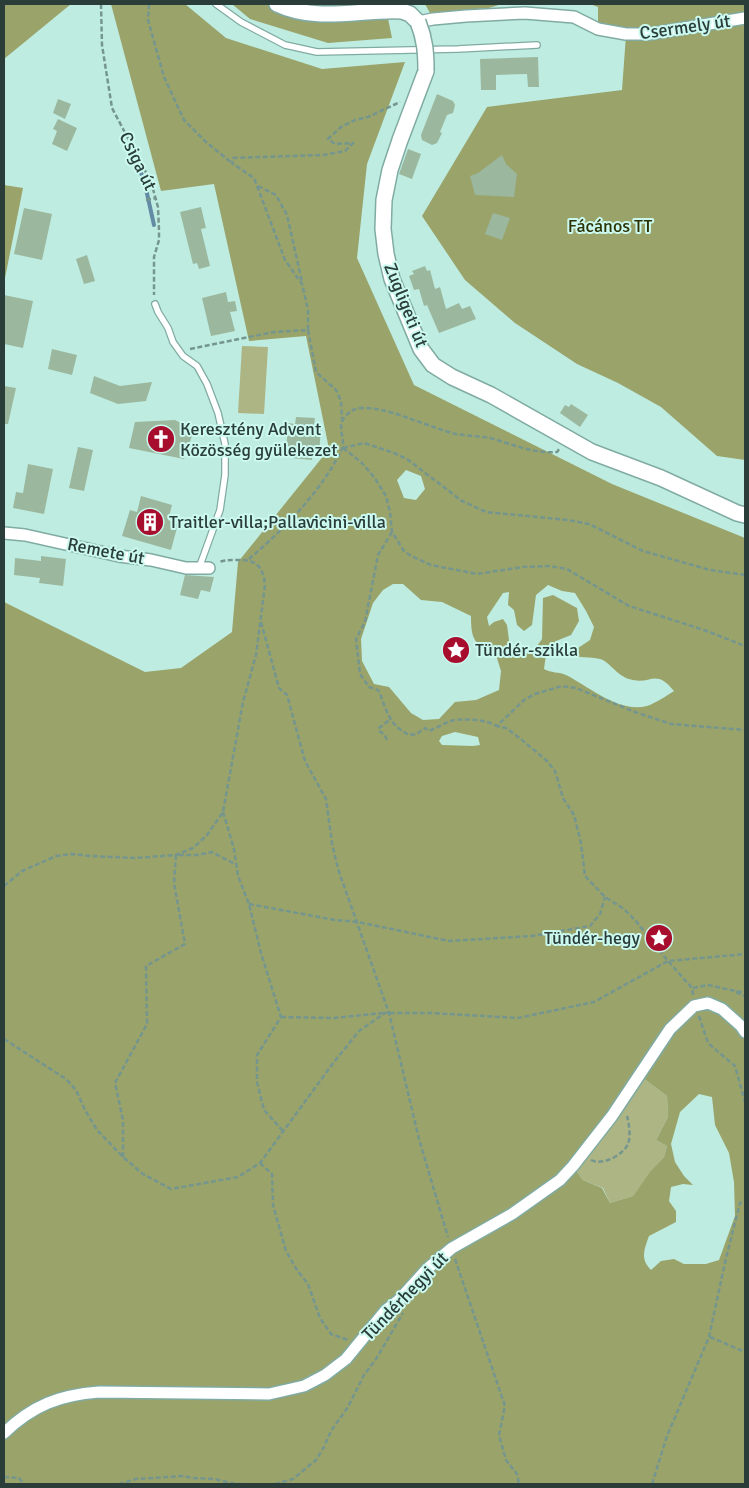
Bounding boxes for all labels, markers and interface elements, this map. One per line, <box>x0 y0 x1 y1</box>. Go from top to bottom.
street label: Csermely út <box>638 10 732 44</box>
street label: Csiga út <box>114 128 162 194</box>
park label: Fácános TT <box>568 215 653 237</box>
street label: Zugligeti út <box>379 260 433 350</box>
place label: Keresztény Advent Közösség gyülekezet <box>180 418 338 461</box>
church icon: Keresztény Advent Közösség gyülekezet <box>146 424 176 454</box>
building icon: Traitler-villa;Pallavicini-villa <box>135 507 165 537</box>
place label: Traitler-villa;Pallavicini-villa <box>169 511 386 533</box>
street label: Remete út <box>66 533 146 569</box>
place icon: Tündér-szikla <box>441 635 471 665</box>
place label: Tündér-szikla <box>475 639 578 661</box>
place icon: Tündér-hegy <box>644 923 674 953</box>
place label: Tündér-hegy <box>544 927 641 949</box>
street label: Tündérhegyi út <box>357 1247 453 1345</box>

